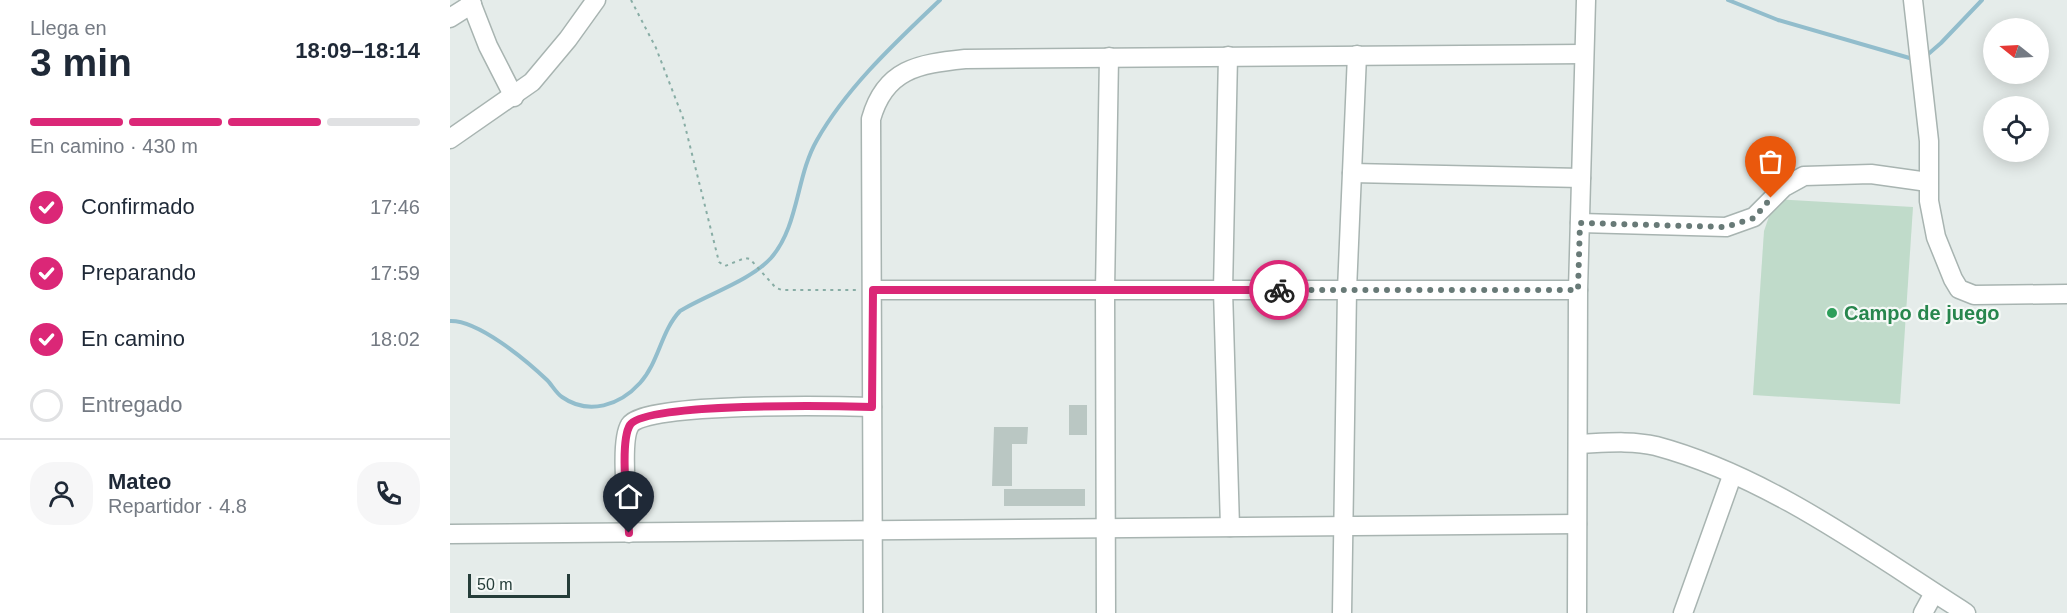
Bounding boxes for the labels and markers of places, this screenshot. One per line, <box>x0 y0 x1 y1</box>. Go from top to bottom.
pin <box>1745 136 1796 198</box>
place label: Campo de juego <box>1844 302 2000 324</box>
marker: Campo de juego <box>1825 306 1839 320</box>
pin <box>603 471 654 533</box>

